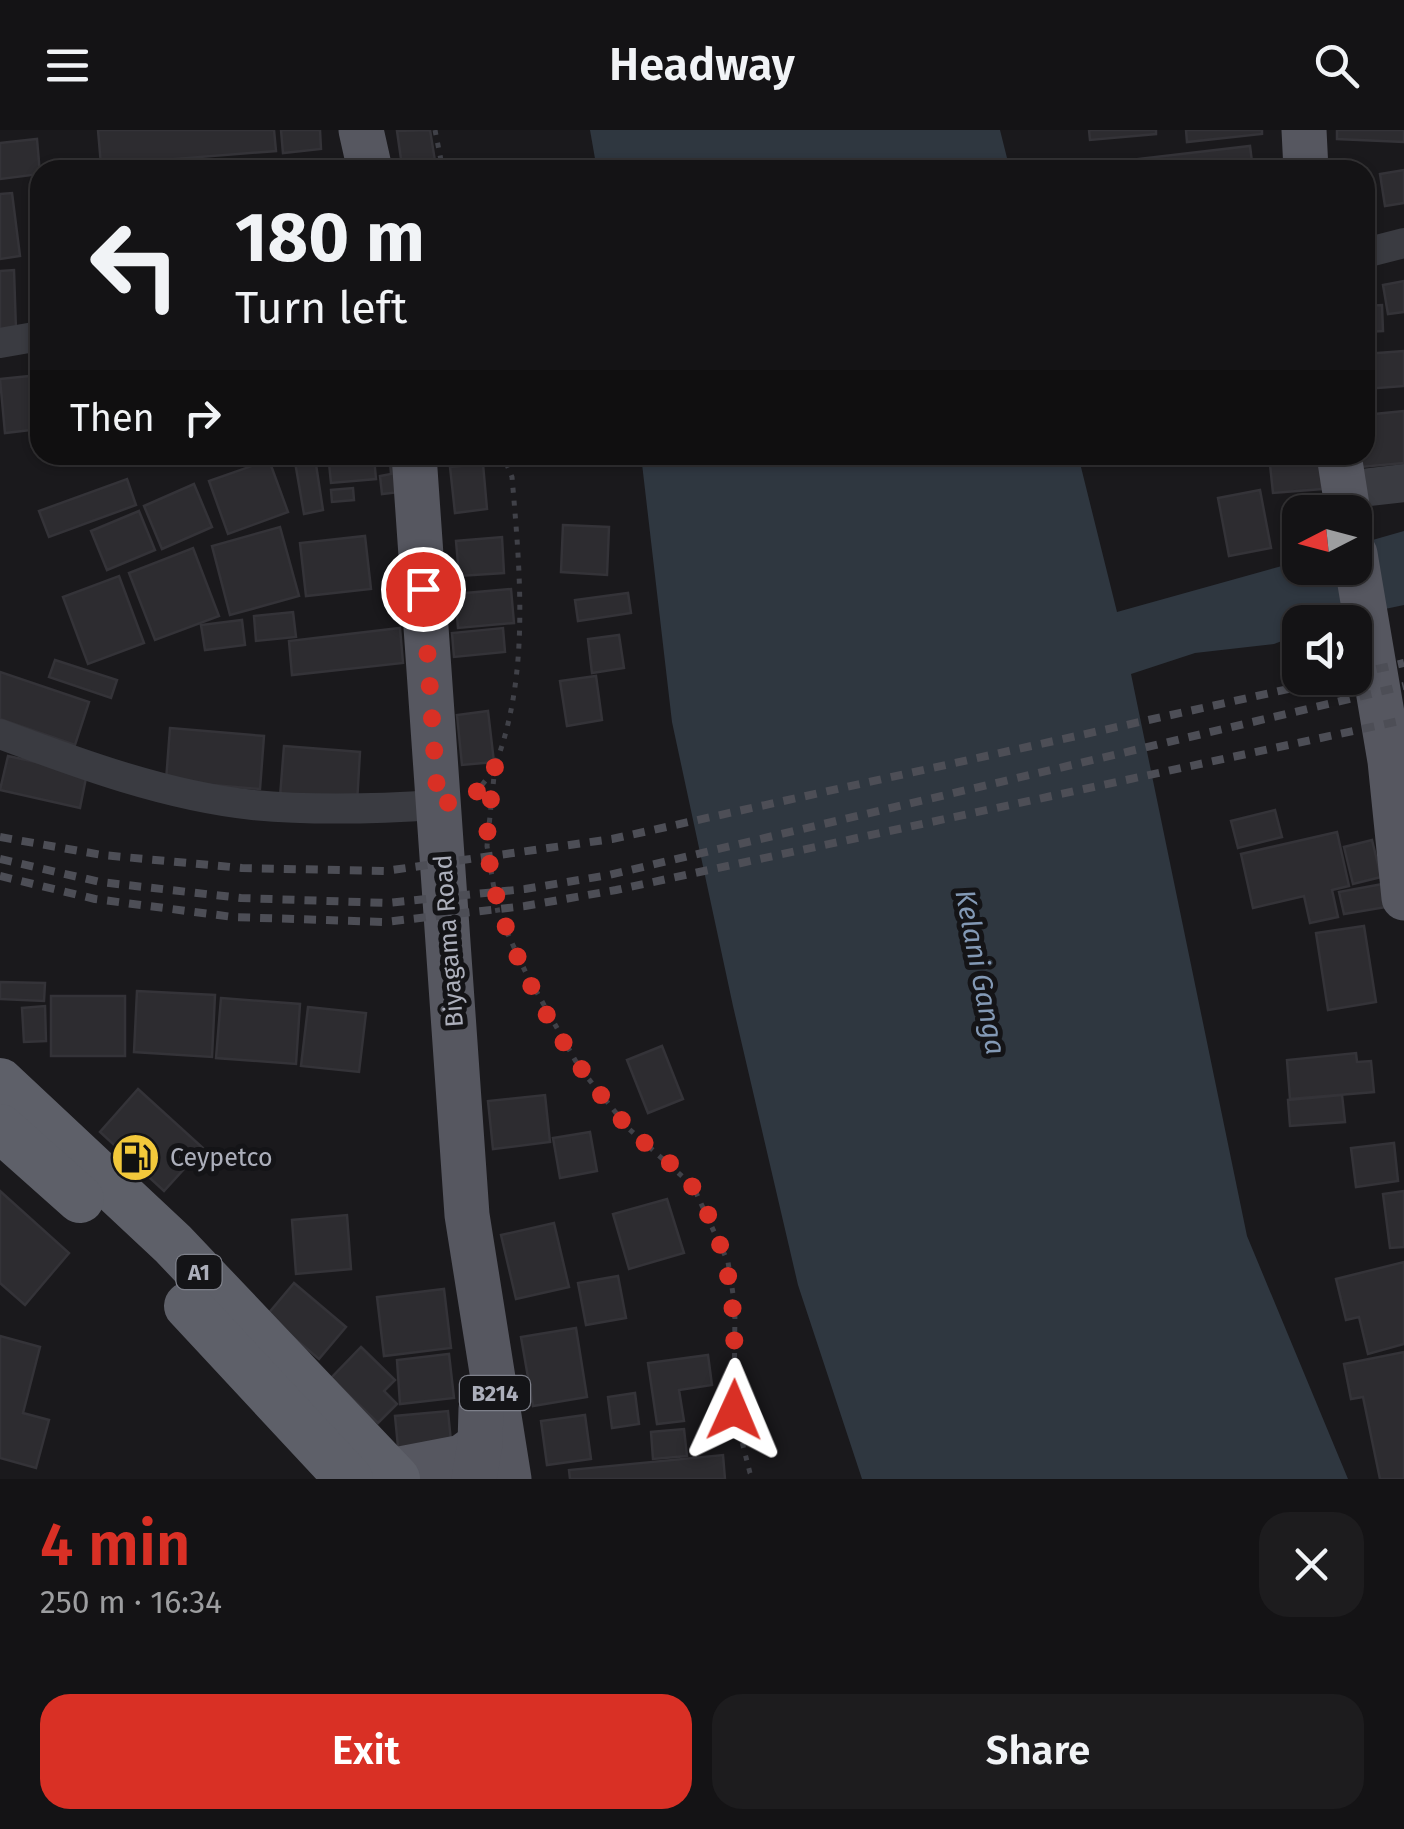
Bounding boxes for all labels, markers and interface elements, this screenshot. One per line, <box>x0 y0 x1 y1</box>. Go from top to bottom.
icon: menu <box>40 38 95 93</box>
text: Headway <box>609 38 795 92</box>
icon: search <box>1309 38 1364 93</box>
text: 180 m <box>235 196 425 280</box>
icon: left <box>70 200 200 330</box>
text: Turn left <box>235 281 407 335</box>
icon: right <box>175 390 230 445</box>
text: Then <box>70 395 155 441</box>
north arrow <box>1282 495 1372 585</box>
map controls <box>1282 495 1372 695</box>
pin <box>381 547 466 632</box>
icon: arrive <box>396 562 451 617</box>
button: sound <box>1282 605 1372 695</box>
street label: Biyagama Road <box>428 854 470 1028</box>
water label: Kelani Ganga <box>948 887 1013 1057</box>
fuel station icon: Ceypetco <box>109 1131 161 1183</box>
place label: Ceypetco <box>170 1143 273 1173</box>
road number: A1 <box>176 1255 222 1289</box>
position arrow <box>682 1358 786 1462</box>
road number: B214 <box>460 1376 530 1410</box>
text: 4 min <box>40 1509 191 1581</box>
button: close <box>1259 1512 1364 1617</box>
text: 250 m · 16:34 <box>40 1583 222 1621</box>
button: Exit <box>40 1694 692 1809</box>
button: Share <box>712 1694 1364 1809</box>

